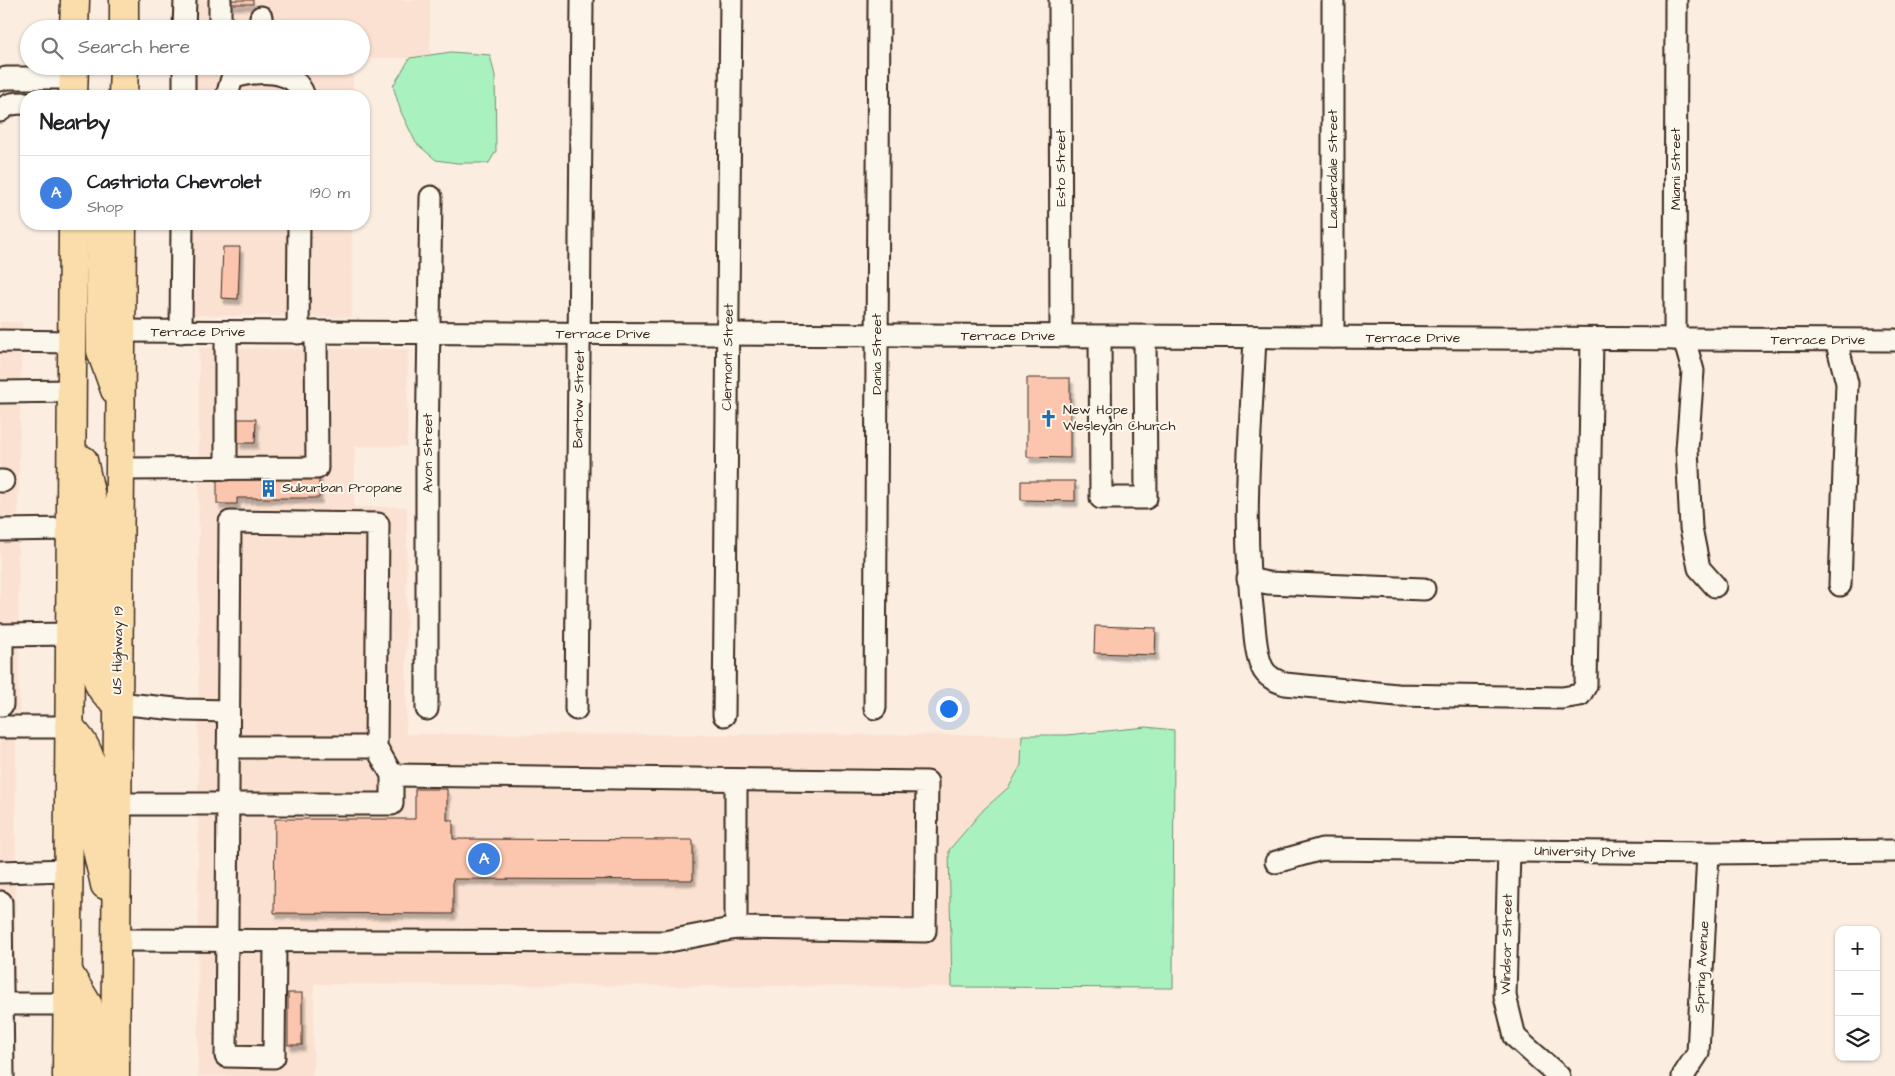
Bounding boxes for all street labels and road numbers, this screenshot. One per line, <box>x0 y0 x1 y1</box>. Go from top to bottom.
street label: Lauderdale Street <box>1323 109 1343 229</box>
street label: Miami Street <box>1666 127 1686 210</box>
street label: Esto Street <box>1051 129 1071 207</box>
street label: Clermont Street <box>717 303 739 411</box>
street label: Dania Street <box>867 313 887 395</box>
street label: Terrace Drive <box>151 322 246 342</box>
street label: Terrace Drive <box>556 324 651 344</box>
street label: Terrace Drive <box>961 326 1056 346</box>
street label: Terrace Drive <box>1366 328 1461 348</box>
street label: Terrace Drive <box>1771 330 1866 350</box>
street label: Bartow Street <box>568 349 590 448</box>
street label: Avon Street <box>418 413 438 493</box>
street label: US Highway 19 <box>107 605 129 695</box>
street label: University Drive <box>1534 841 1636 863</box>
street label: Windsor Street <box>1496 893 1518 995</box>
street label: Spring Avenue <box>1690 920 1714 1013</box>

